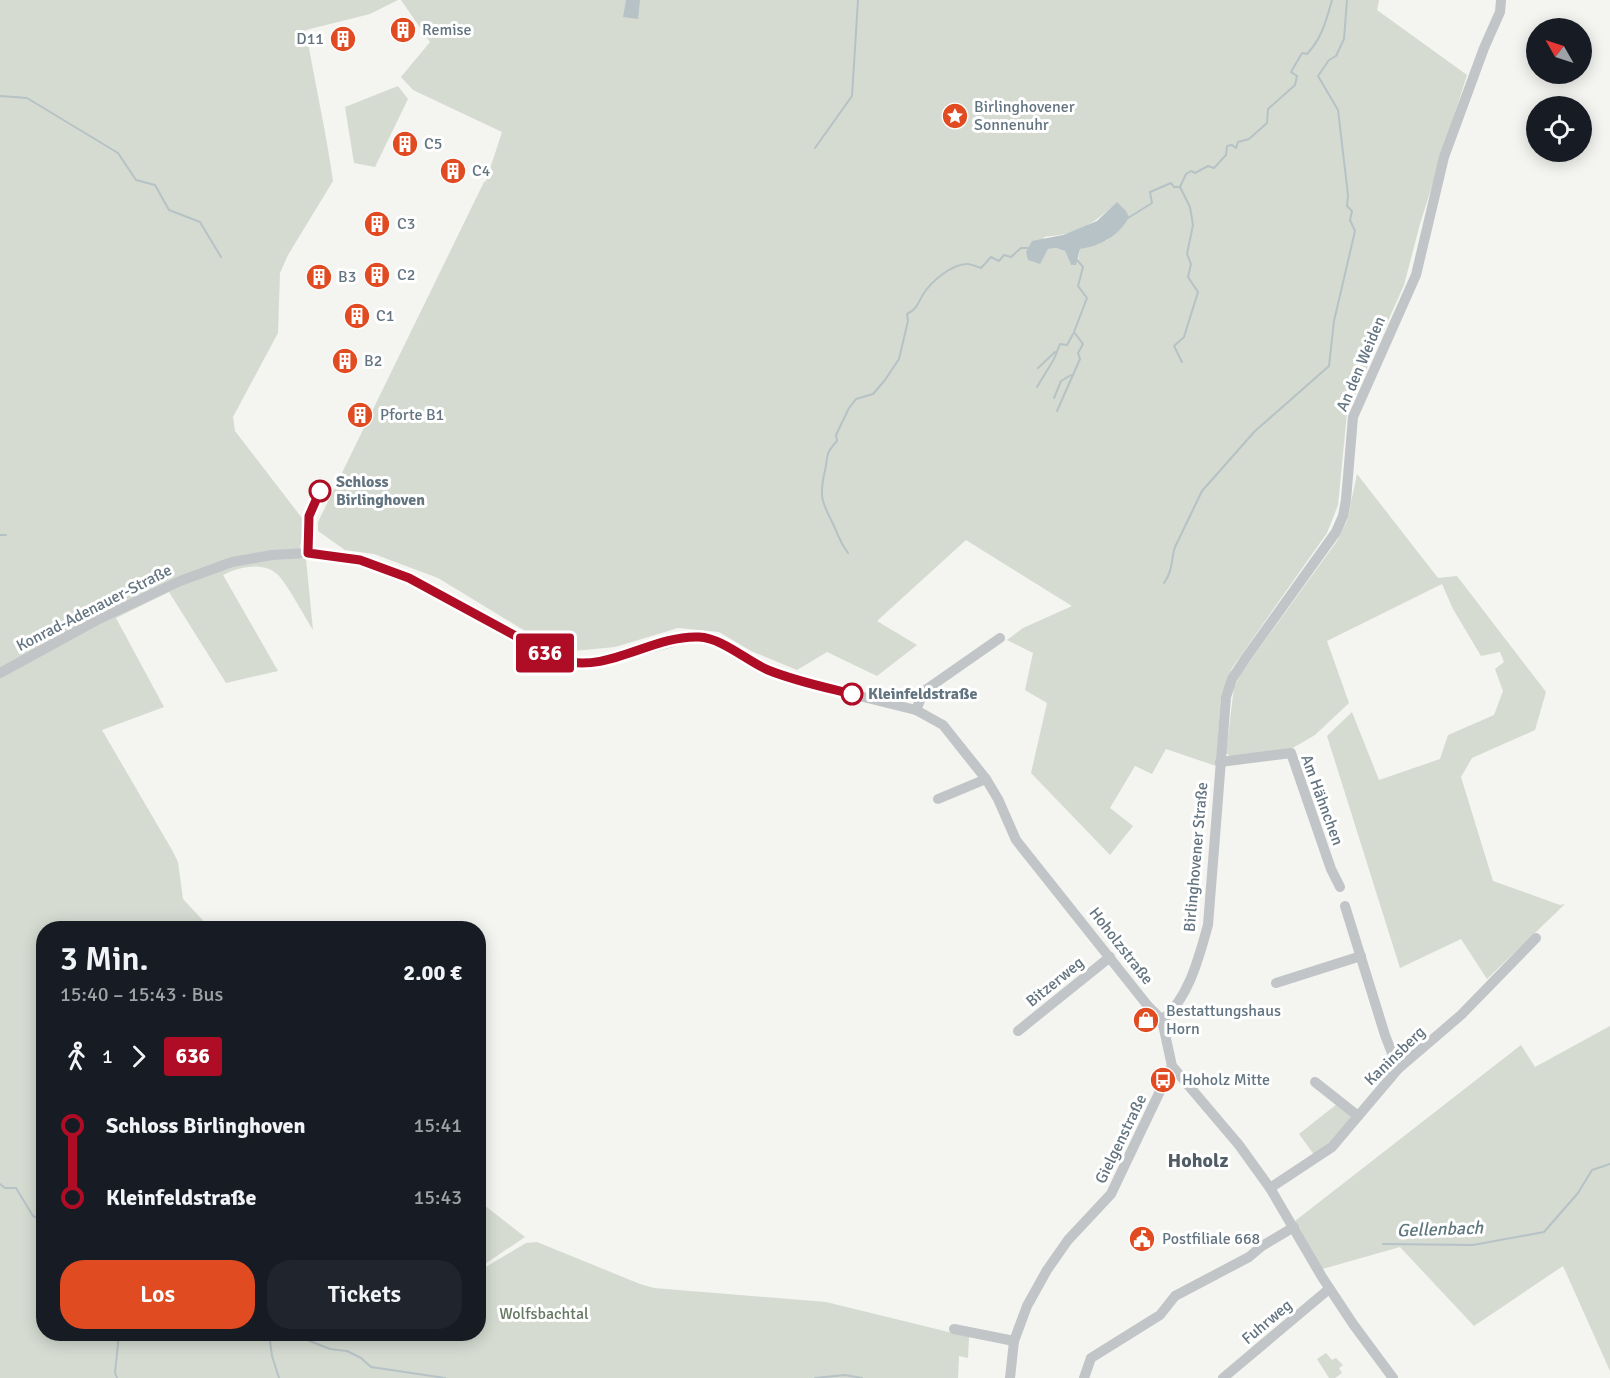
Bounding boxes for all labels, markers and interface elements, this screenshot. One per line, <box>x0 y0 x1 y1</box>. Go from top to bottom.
building icon: Remise <box>388 15 418 45</box>
north arrow <box>1526 18 1592 84</box>
map controls <box>1526 18 1592 162</box>
place label: Remise <box>422 20 472 40</box>
building icon: D11 <box>328 24 358 54</box>
place label: D11 <box>296 29 324 49</box>
button: locate <box>1526 96 1592 162</box>
place label: Birlinghovener Sonnenuhr <box>974 97 1075 135</box>
place icon: Birlinghovener Sonnenuhr <box>940 101 970 131</box>
building icon: C5 <box>390 129 420 159</box>
place label: C5 <box>424 134 442 154</box>
building icon: C4 <box>438 156 468 186</box>
place label: C4 <box>472 161 491 181</box>
building icon: C3 <box>362 209 392 239</box>
place label: C3 <box>397 214 415 234</box>
building icon: C2 <box>362 260 392 290</box>
building icon: B3 <box>304 262 334 292</box>
place label: C2 <box>397 265 415 285</box>
place label: B3 <box>338 267 356 287</box>
building icon: C1 <box>342 301 372 331</box>
place label: C1 <box>376 306 394 326</box>
street label: An den Weiden <box>1332 313 1390 415</box>
building icon: B2 <box>330 346 360 376</box>
place label: B2 <box>364 351 382 371</box>
building icon: Pforte B1 <box>345 400 375 430</box>
place label: Pforte B1 <box>380 405 444 425</box>
place label: Schloss Birlinghoven <box>336 472 425 510</box>
marker: Schloss Birlinghoven <box>309 480 331 502</box>
street label: Konrad-Adenauer-Straße <box>13 560 175 656</box>
line badge: 636 <box>510 634 580 672</box>
text: 636 <box>528 640 562 666</box>
marker: Kleinfeldstraße <box>841 683 863 705</box>
place label: Kleinfeldstraße <box>868 684 977 704</box>
street label: Am Hähnchen <box>1296 752 1348 848</box>
street label: Birlinghovener Straße <box>1179 781 1213 933</box>
street label: Hoholzstraße <box>1085 903 1157 989</box>
text: 3 Min. <box>60 939 149 980</box>
street label: Bitzerweg <box>1022 953 1088 1011</box>
text: 2.00 € <box>403 959 462 986</box>
text: 15:40 – 15:43 · Bus <box>60 982 223 1007</box>
place label: Bestattungshaus Horn <box>1166 1001 1281 1039</box>
shop icon: Bestattungshaus Horn <box>1131 1005 1161 1035</box>
street label: Kaninsberg <box>1360 1022 1430 1090</box>
icon: walk <box>60 1040 93 1073</box>
icon: forward <box>122 1040 155 1073</box>
text: 636 <box>176 1043 210 1069</box>
text: 1 <box>102 1044 113 1069</box>
bus stop icon: Hoholz Mitte <box>1148 1065 1178 1095</box>
place label: Hoholz Mitte <box>1182 1070 1270 1090</box>
street label: Gielgenstraße <box>1091 1091 1151 1187</box>
text: Schloss Birlinghoven <box>106 1112 306 1139</box>
text: 15:41 <box>413 1113 462 1138</box>
district label: Hoholz <box>1167 1148 1229 1173</box>
text: Kleinfeldstraße <box>106 1184 256 1211</box>
text: 15:43 <box>413 1185 462 1210</box>
water label: Gellenbach <box>1396 1216 1485 1242</box>
public building icon: Postfiliale 668 <box>1127 1224 1157 1254</box>
place label: Postfiliale 668 <box>1162 1229 1260 1249</box>
button: Los <box>60 1260 255 1329</box>
button: Tickets <box>267 1260 462 1329</box>
street label: Fuhrweg <box>1238 1295 1296 1349</box>
park label: Wolfsbachtal <box>499 1304 589 1324</box>

